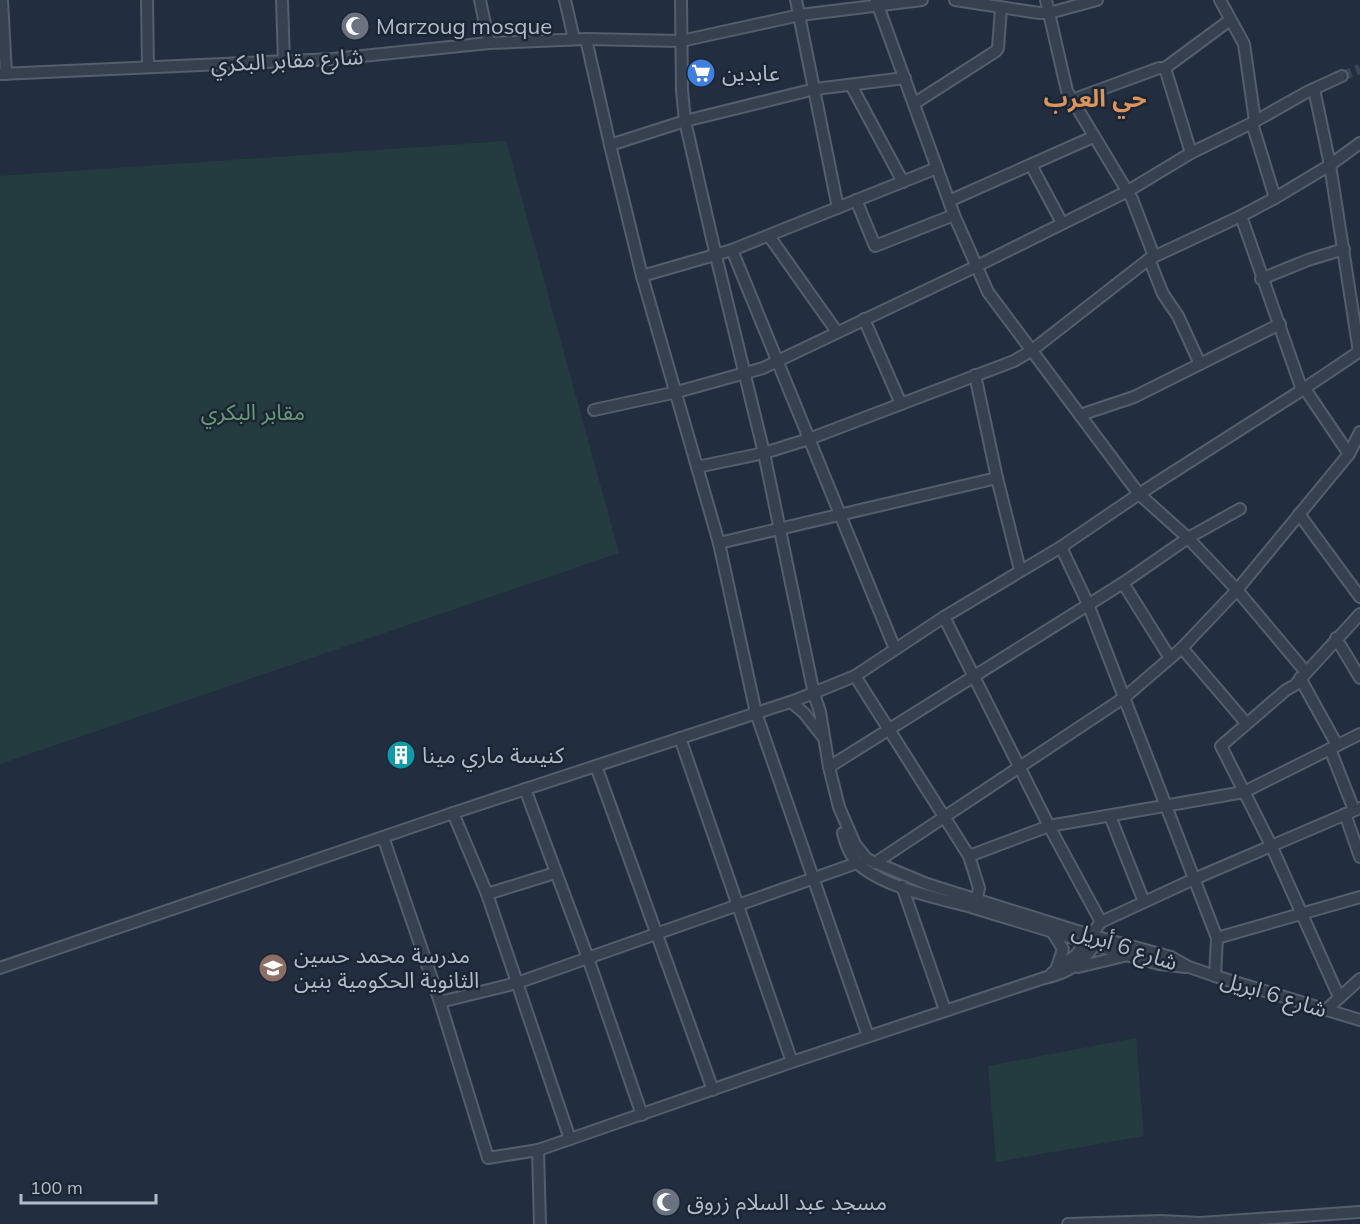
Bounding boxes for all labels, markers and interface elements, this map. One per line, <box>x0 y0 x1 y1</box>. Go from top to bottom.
mosque icon: Marzoug mosque <box>339 10 371 42</box>
place label: Marzoug mosque <box>376 12 552 40</box>
street label: شارع مقابر البكري <box>210 42 364 81</box>
supermarket icon: عابدين <box>685 57 717 89</box>
place label: عابدين <box>722 59 780 87</box>
district label: حي العرب <box>1043 83 1147 119</box>
park label: مقابر البكري <box>201 398 305 429</box>
building icon: كنيسة ماري مينا <box>385 739 417 771</box>
place label: كنيسة ماري مينا <box>422 741 565 772</box>
street label: شارع 6 أبريل <box>1068 916 1181 979</box>
place label: مدرسة محمد حسين الثانوية الحكومية بنين <box>294 941 479 994</box>
school or university icon: مدرسة محمد حسين الثانوية الحكومية بنين <box>257 952 289 984</box>
street label: شارع 6 ابريل <box>1217 965 1330 1026</box>
scale bar <box>21 1167 156 1205</box>
text: 100 m <box>30 1176 83 1199</box>
mosque icon: مسجد عبد السلام زروق <box>650 1186 682 1218</box>
place label: مسجد عبد السلام زروق <box>687 1188 887 1219</box>

